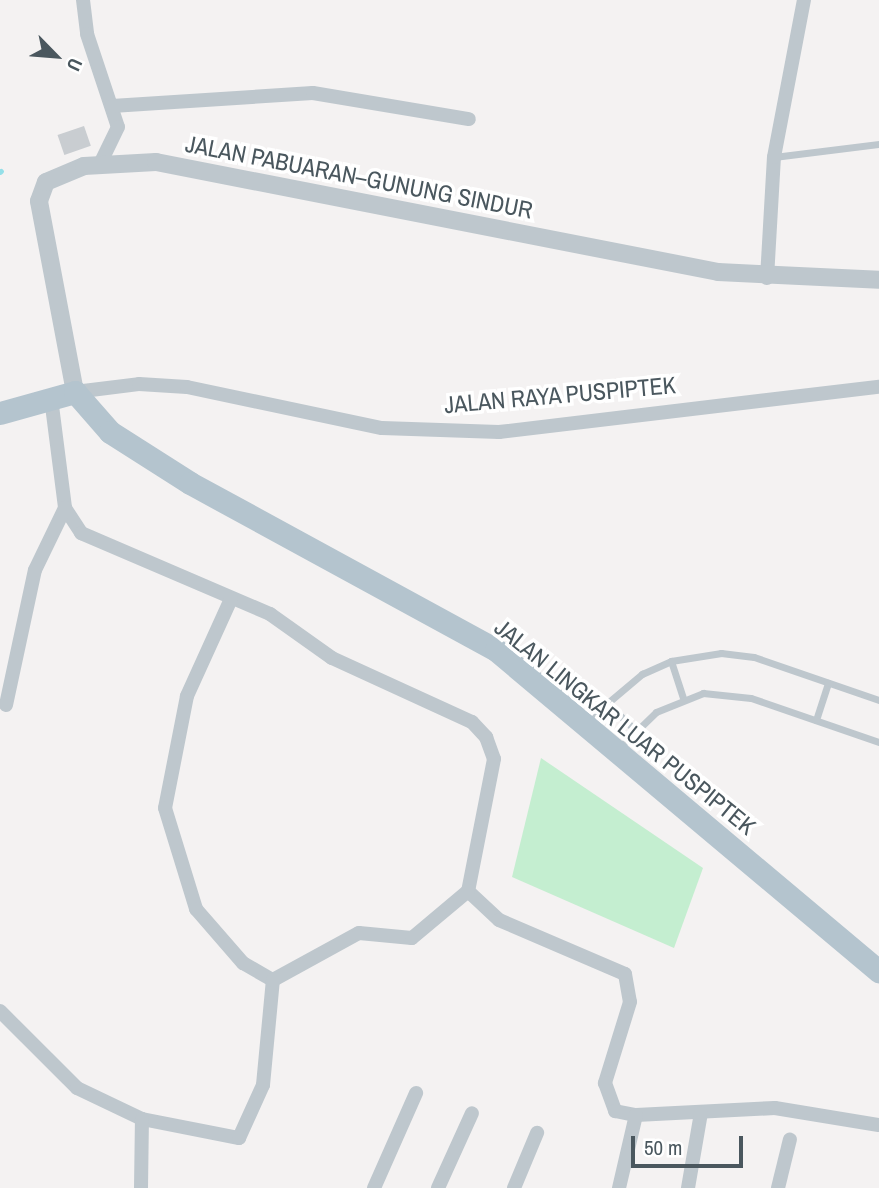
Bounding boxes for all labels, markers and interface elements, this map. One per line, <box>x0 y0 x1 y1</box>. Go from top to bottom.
north arrow <box>21 21 91 91</box>
text: U <box>61 54 89 75</box>
street label: JALAN PABUARAN–GUNUNG SINDUR <box>183 129 535 225</box>
street label: JALAN RAYA PUSPIPTEK <box>443 370 677 420</box>
street label: JALAN LINGKAR LUAR PUSPIPTEK <box>489 613 761 841</box>
scale bar <box>634 1122 746 1166</box>
text: 50 m <box>644 1133 682 1162</box>

